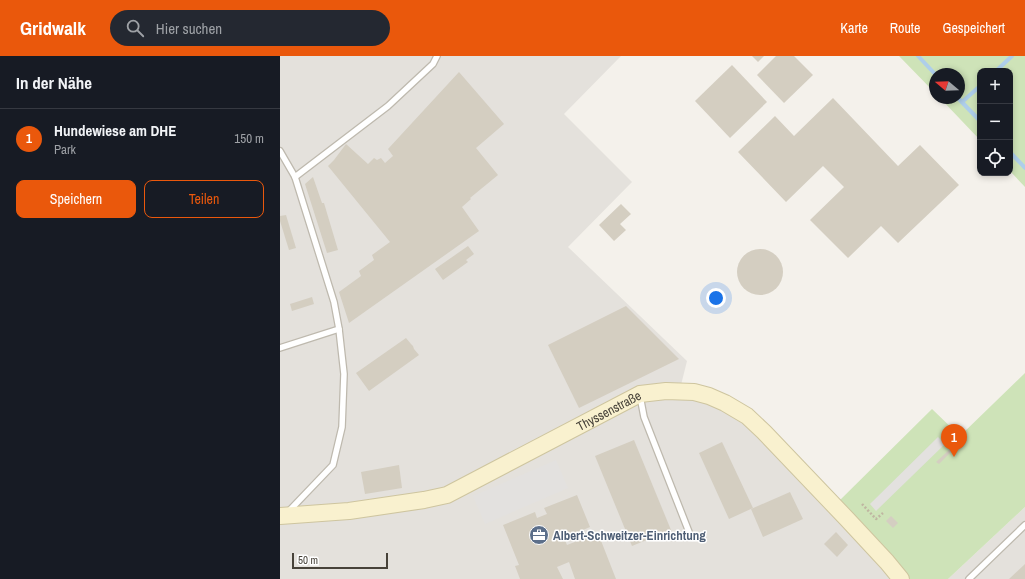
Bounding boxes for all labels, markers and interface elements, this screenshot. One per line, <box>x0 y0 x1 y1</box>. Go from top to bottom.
search box <box>110 10 390 46</box>
text: Gridwalk <box>20 15 86 41</box>
icon: search <box>124 17 146 39</box>
text: Hier suchen <box>156 18 222 39</box>
text: Karte <box>840 19 868 37</box>
text: Route <box>890 19 920 37</box>
text: Gespeichert <box>942 19 1005 37</box>
north arrow <box>929 68 965 104</box>
map controls <box>977 68 1013 176</box>
button: + <box>977 68 1013 104</box>
text: In der Nähe <box>16 71 92 94</box>
button: − <box>977 104 1013 140</box>
text: Hundewiese am DHE <box>54 120 176 141</box>
text: 1 <box>26 130 32 147</box>
text: 150 m <box>234 130 264 147</box>
button: locate <box>977 140 1013 176</box>
text: Park <box>54 141 76 158</box>
button: Speichern <box>16 180 136 218</box>
button: Teilen <box>144 180 264 218</box>
your location <box>706 288 726 308</box>
street label: Thyssenstraße <box>574 387 644 435</box>
pin: 1 <box>941 424 967 457</box>
office icon: Albert-Schweitzer-Einrichtung <box>528 524 550 546</box>
place label: Albert-Schweitzer-Einrichtung <box>553 527 706 544</box>
scale bar <box>292 551 388 570</box>
text: 50 m <box>298 553 318 567</box>

